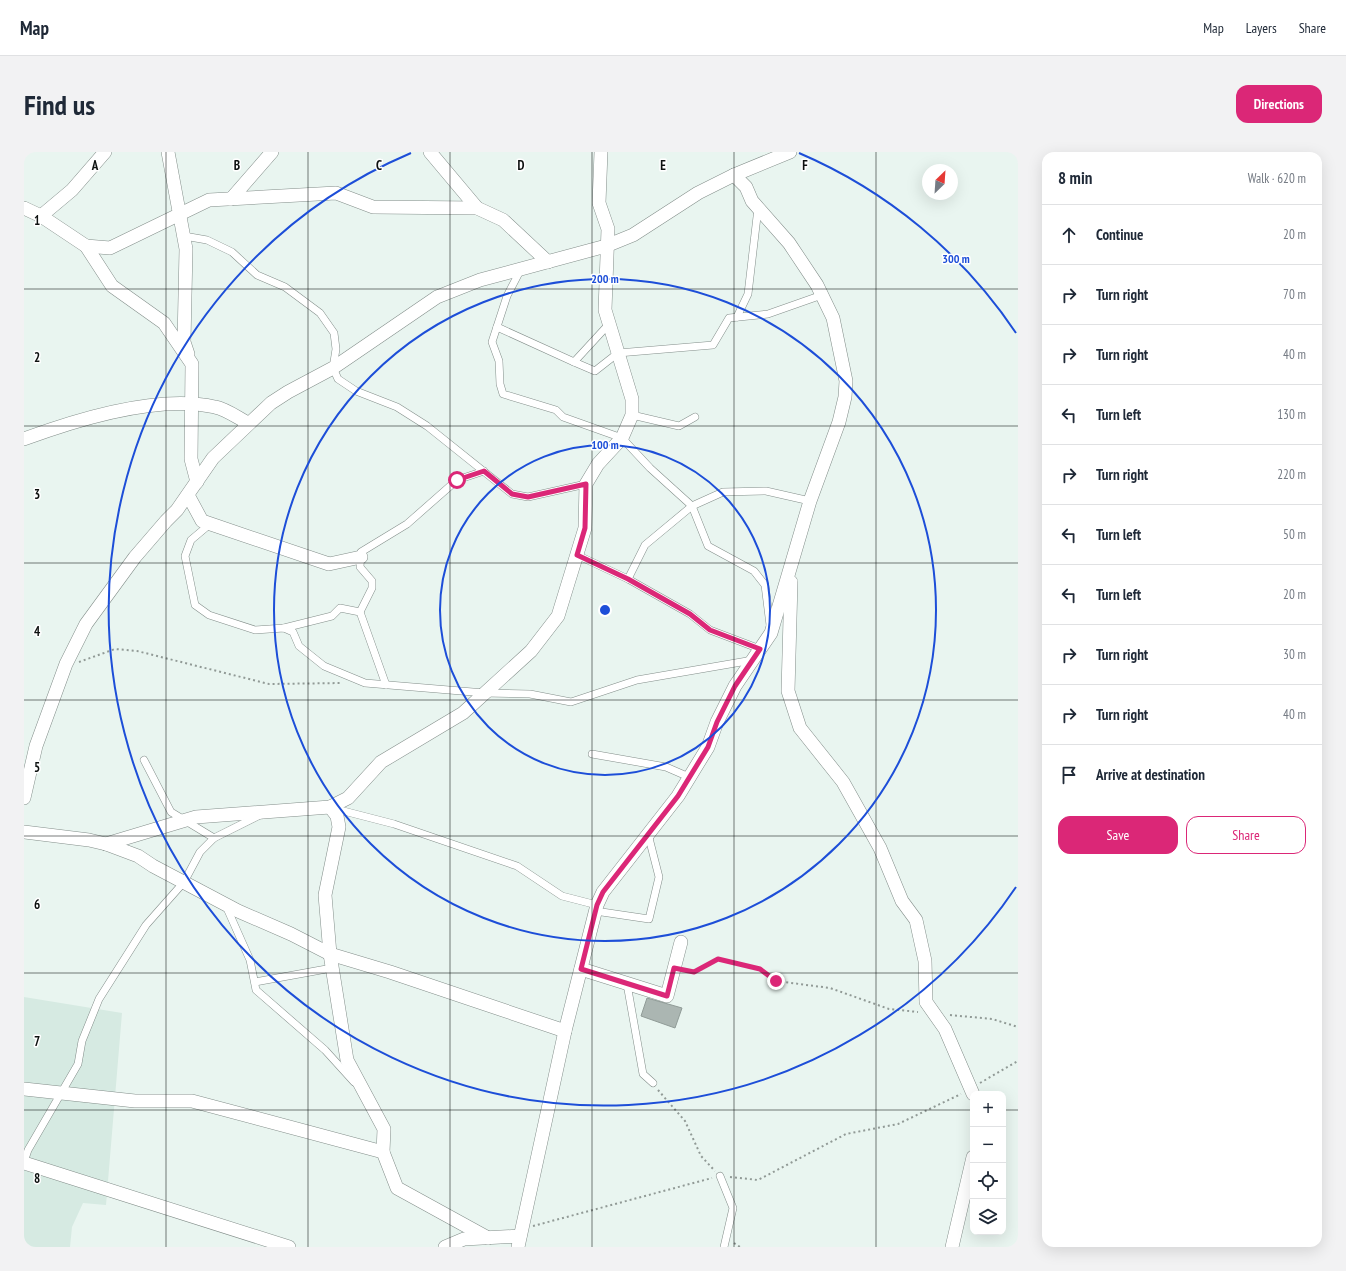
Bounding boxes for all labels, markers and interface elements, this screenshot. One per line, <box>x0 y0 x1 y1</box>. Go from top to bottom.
text: Map <box>20 16 49 40</box>
text: Map <box>1203 19 1224 37</box>
text: Layers <box>1246 19 1277 37</box>
text: Share <box>1299 19 1326 37</box>
button: Directions <box>1236 85 1322 123</box>
text: Find us <box>24 86 95 123</box>
text: A <box>91 157 99 174</box>
text: B <box>234 157 240 174</box>
text: C <box>376 157 382 174</box>
text: D <box>518 157 525 174</box>
text: E <box>660 157 666 174</box>
text: F <box>802 157 808 174</box>
north arrow <box>922 164 958 200</box>
text: 8 min <box>1058 167 1092 189</box>
text: Walk · 620 m <box>1248 170 1306 187</box>
text: 1 <box>34 212 40 229</box>
icon: ahead <box>1058 224 1080 246</box>
text: Continue <box>1096 225 1143 244</box>
text: 20 m <box>1283 226 1306 243</box>
text: 300 m <box>942 251 970 266</box>
text: 200 m <box>591 271 619 286</box>
icon: right <box>1058 284 1080 306</box>
text: Turn right <box>1096 285 1148 304</box>
text: 70 m <box>1283 286 1306 303</box>
icon: right <box>1058 344 1080 366</box>
text: Turn right <box>1096 345 1148 364</box>
text: 40 m <box>1283 346 1306 363</box>
text: 2 <box>34 349 40 366</box>
icon: left <box>1058 404 1080 426</box>
text: Turn left <box>1096 405 1141 424</box>
text: 130 m <box>1277 406 1306 423</box>
text: 100 m <box>591 437 619 452</box>
icon: right <box>1058 464 1080 486</box>
text: Turn right <box>1096 465 1148 484</box>
text: 220 m <box>1277 466 1306 483</box>
route start <box>448 471 466 489</box>
text: 3 <box>34 486 40 503</box>
icon: left <box>1058 524 1080 546</box>
text: Turn left <box>1096 525 1141 544</box>
text: 50 m <box>1283 526 1306 543</box>
icon: left <box>1058 584 1080 606</box>
text: Turn left <box>1096 585 1141 604</box>
text: 20 m <box>1283 586 1306 603</box>
centre of rings <box>598 603 612 617</box>
text: 4 <box>34 623 41 640</box>
icon: right <box>1058 644 1080 666</box>
text: Turn right <box>1096 645 1148 664</box>
text: 30 m <box>1283 646 1306 663</box>
icon: right <box>1058 704 1080 726</box>
text: Turn right <box>1096 705 1148 724</box>
text: 40 m <box>1283 706 1306 723</box>
text: 5 <box>34 759 40 776</box>
icon: arrive <box>1058 764 1080 786</box>
text: Arrive at destination <box>1096 765 1205 784</box>
button: Save <box>1058 816 1178 854</box>
button: Share <box>1186 816 1306 854</box>
text: 6 <box>34 896 40 913</box>
route end <box>767 972 785 990</box>
text: 7 <box>34 1033 40 1050</box>
map controls <box>970 1091 1006 1235</box>
button: + <box>970 1091 1006 1127</box>
button: − <box>970 1127 1006 1163</box>
button: locate <box>970 1163 1006 1199</box>
text: 8 <box>34 1170 40 1187</box>
button: layers <box>970 1199 1006 1235</box>

